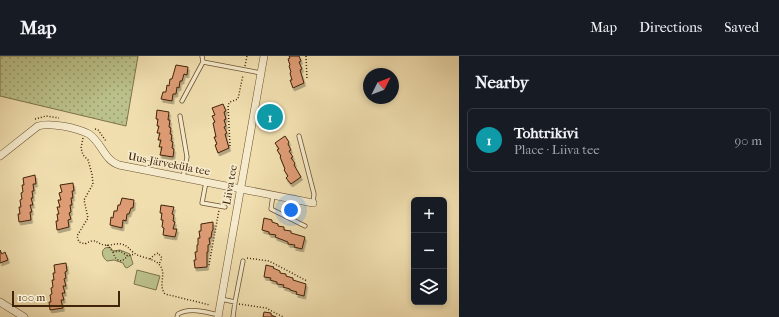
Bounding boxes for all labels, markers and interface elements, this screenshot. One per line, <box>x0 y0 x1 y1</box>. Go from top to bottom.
text: Map <box>20 17 56 39</box>
text: Map <box>590 19 617 36</box>
text: Directions <box>639 19 702 36</box>
text: Saved <box>724 19 759 36</box>
north arrow <box>363 68 399 104</box>
text: Nearby <box>475 72 529 92</box>
pin: 1 <box>257 102 283 132</box>
text: Tohtrikivi <box>514 124 579 142</box>
text: 1 <box>487 133 491 148</box>
text: 90 m <box>734 133 762 148</box>
text: Place · Liiva tee <box>514 142 600 157</box>
street label: Uus-Järveküla tee <box>127 150 212 178</box>
street label: Liiva tee <box>220 163 240 206</box>
map controls <box>411 197 447 305</box>
button: + <box>411 197 447 233</box>
your location <box>281 200 301 220</box>
button: − <box>411 233 447 269</box>
button: layers <box>411 269 447 305</box>
scale bar <box>12 289 120 308</box>
text: 100 m <box>18 291 46 304</box>

